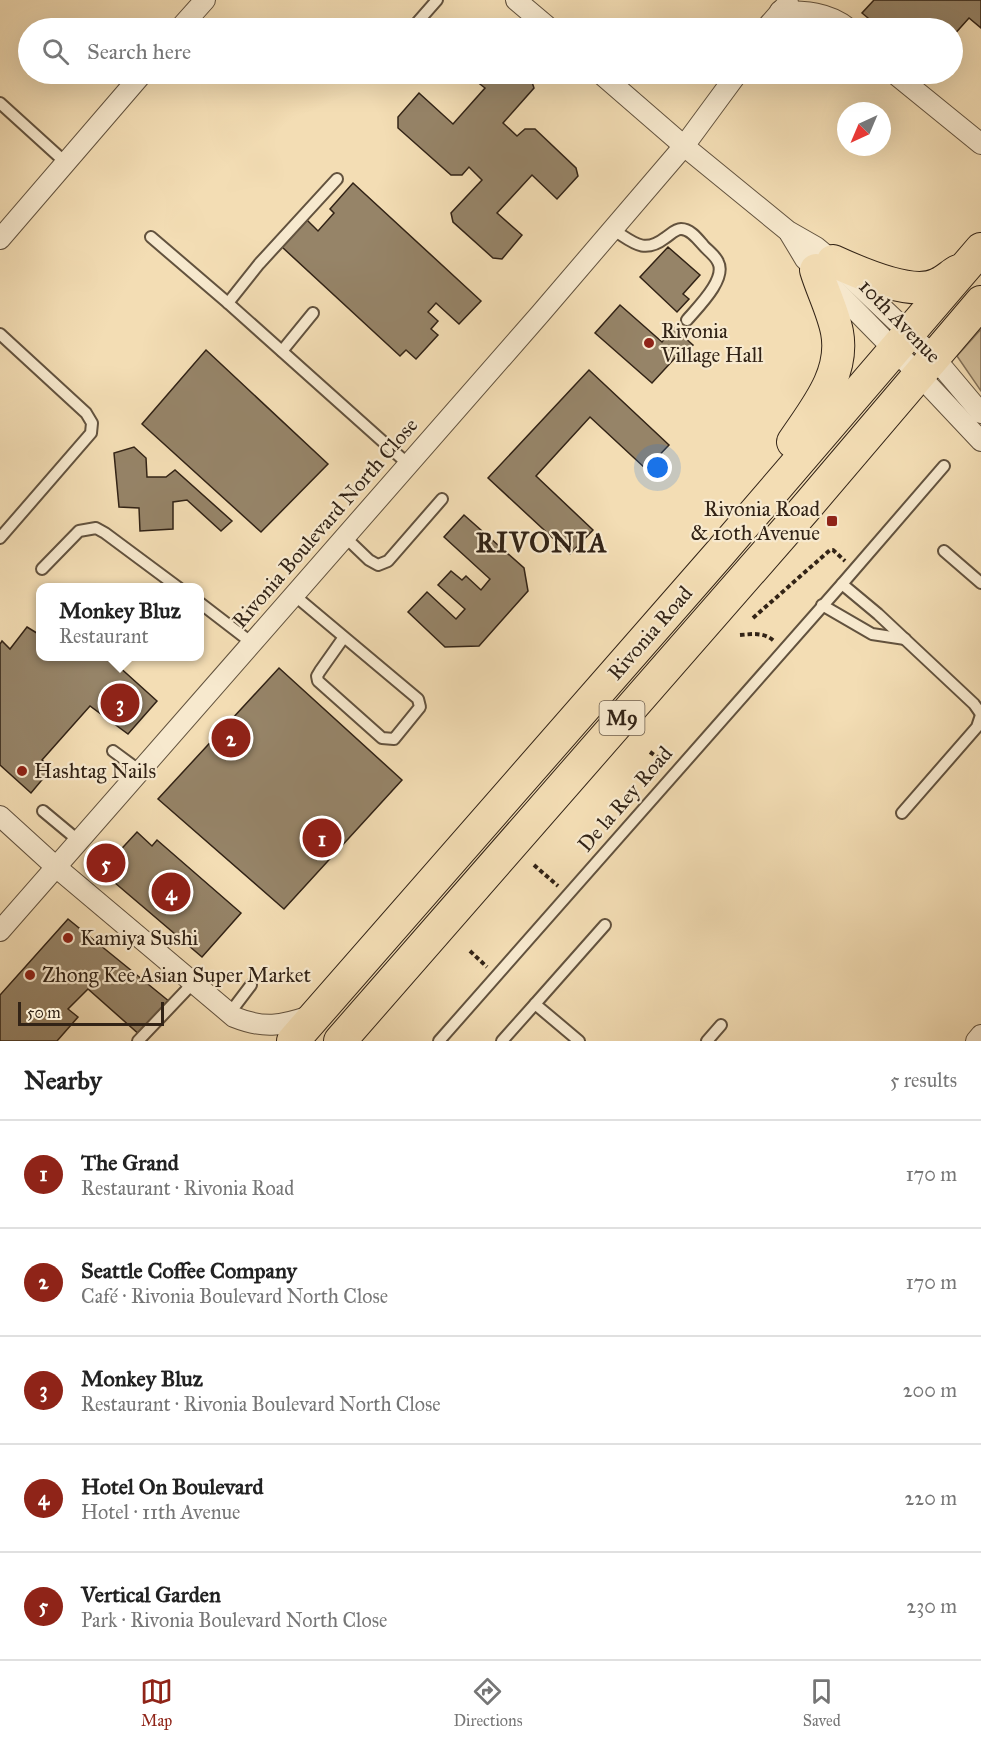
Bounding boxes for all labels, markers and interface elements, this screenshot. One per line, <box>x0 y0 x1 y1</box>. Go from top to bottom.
search box <box>18 18 963 84</box>
icon: search <box>39 35 72 68</box>
text: Search here <box>87 38 191 65</box>
north arrow <box>837 102 891 156</box>
street label: 10th Avenue <box>853 273 947 369</box>
place label: Rivonia Village Hall <box>660 318 763 368</box>
marker: Rivonia Village Hall <box>642 336 656 350</box>
street label: Rivonia Boulevard North Close <box>227 412 424 633</box>
your location <box>643 453 672 482</box>
place label: Rivonia Road & 10th Avenue <box>691 496 820 546</box>
marker: Rivonia Road & 10th Avenue <box>825 514 839 528</box>
district label: RIVONIA <box>476 526 608 559</box>
street label: Rivonia Road <box>602 580 698 685</box>
popup <box>36 583 204 661</box>
text: Monkey Bluz <box>59 597 181 624</box>
text: Restaurant <box>59 624 149 648</box>
pin: 3 <box>100 680 140 726</box>
road number: M9 <box>600 701 644 735</box>
pin: 2 <box>212 716 250 760</box>
street label: De la Rey Road <box>572 741 678 857</box>
place label: Hashtag Nails <box>34 758 156 784</box>
marker: Hashtag Nails <box>15 764 29 778</box>
pin: 1 <box>302 816 342 860</box>
pin: 5 <box>86 840 126 886</box>
pin: 4 <box>152 870 190 914</box>
place label: Kamiya Sushi <box>80 925 199 951</box>
marker: Kamiya Sushi <box>61 931 75 945</box>
place label: Zhong Kee Asian Super Market <box>42 962 312 988</box>
marker: Zhong Kee Asian Super Market <box>23 968 37 982</box>
scale bar <box>18 999 164 1026</box>
text: 50 m <box>27 1003 61 1022</box>
text: Nearby <box>24 1064 102 1096</box>
text: 5 results <box>890 1068 957 1092</box>
text: The Grand <box>81 1149 179 1176</box>
text: 1 <box>40 1162 47 1186</box>
text: 170 m <box>906 1162 957 1186</box>
text: Restaurant · Rivonia Road <box>81 1176 294 1200</box>
text: Seattle Coffee Company <box>81 1257 297 1284</box>
text: 2 <box>39 1270 48 1294</box>
text: 170 m <box>906 1270 957 1294</box>
text: Café · Rivonia Boulevard North Close <box>81 1284 388 1308</box>
text: Monkey Bluz <box>81 1365 203 1392</box>
text: 3 <box>40 1378 48 1402</box>
text: 200 m <box>903 1378 957 1402</box>
text: Restaurant · Rivonia Boulevard North Close <box>81 1392 441 1416</box>
text: Hotel On Boulevard <box>81 1473 264 1500</box>
text: 4 <box>38 1486 49 1510</box>
text: 220 m <box>905 1486 957 1510</box>
text: Hotel · 11th Avenue <box>81 1500 240 1524</box>
text: Vertical Garden <box>81 1581 221 1608</box>
text: 5 <box>39 1594 48 1618</box>
text: 230 m <box>906 1594 957 1618</box>
text: Park · Rivonia Boulevard North Close <box>81 1608 387 1632</box>
tab: Map <box>140 1675 173 1730</box>
tab: Directions <box>453 1675 522 1730</box>
tab: Saved <box>803 1675 841 1730</box>

